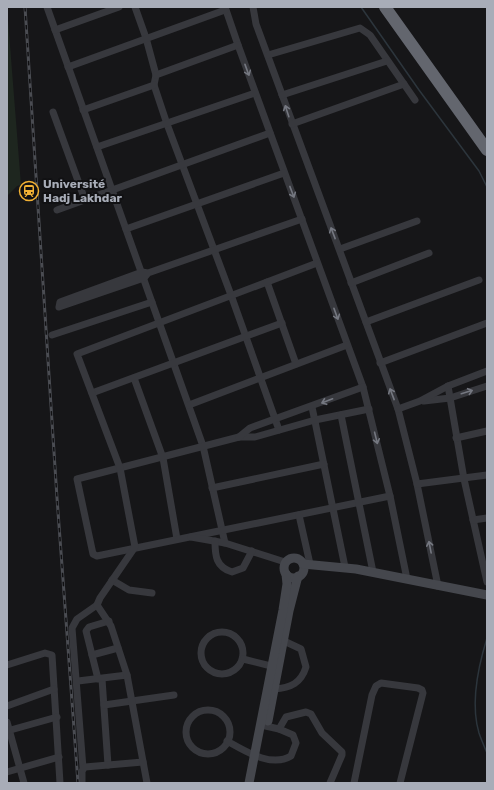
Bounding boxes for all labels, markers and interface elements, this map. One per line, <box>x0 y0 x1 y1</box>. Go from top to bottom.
one-way arrow <box>243 64 251 76</box>
one-way arrow <box>283 105 290 118</box>
place label: Université Hadj Lakhdar <box>43 177 123 205</box>
station icon: Université Hadj Lakhdar <box>18 180 40 202</box>
one-way arrow <box>288 186 296 198</box>
one-way arrow <box>329 227 337 239</box>
one-way arrow <box>333 308 341 320</box>
one-way arrow <box>461 388 474 395</box>
one-way arrow <box>388 389 396 401</box>
one-way arrow <box>321 397 333 405</box>
one-way arrow <box>372 431 380 444</box>
one-way arrow <box>426 541 434 554</box>

